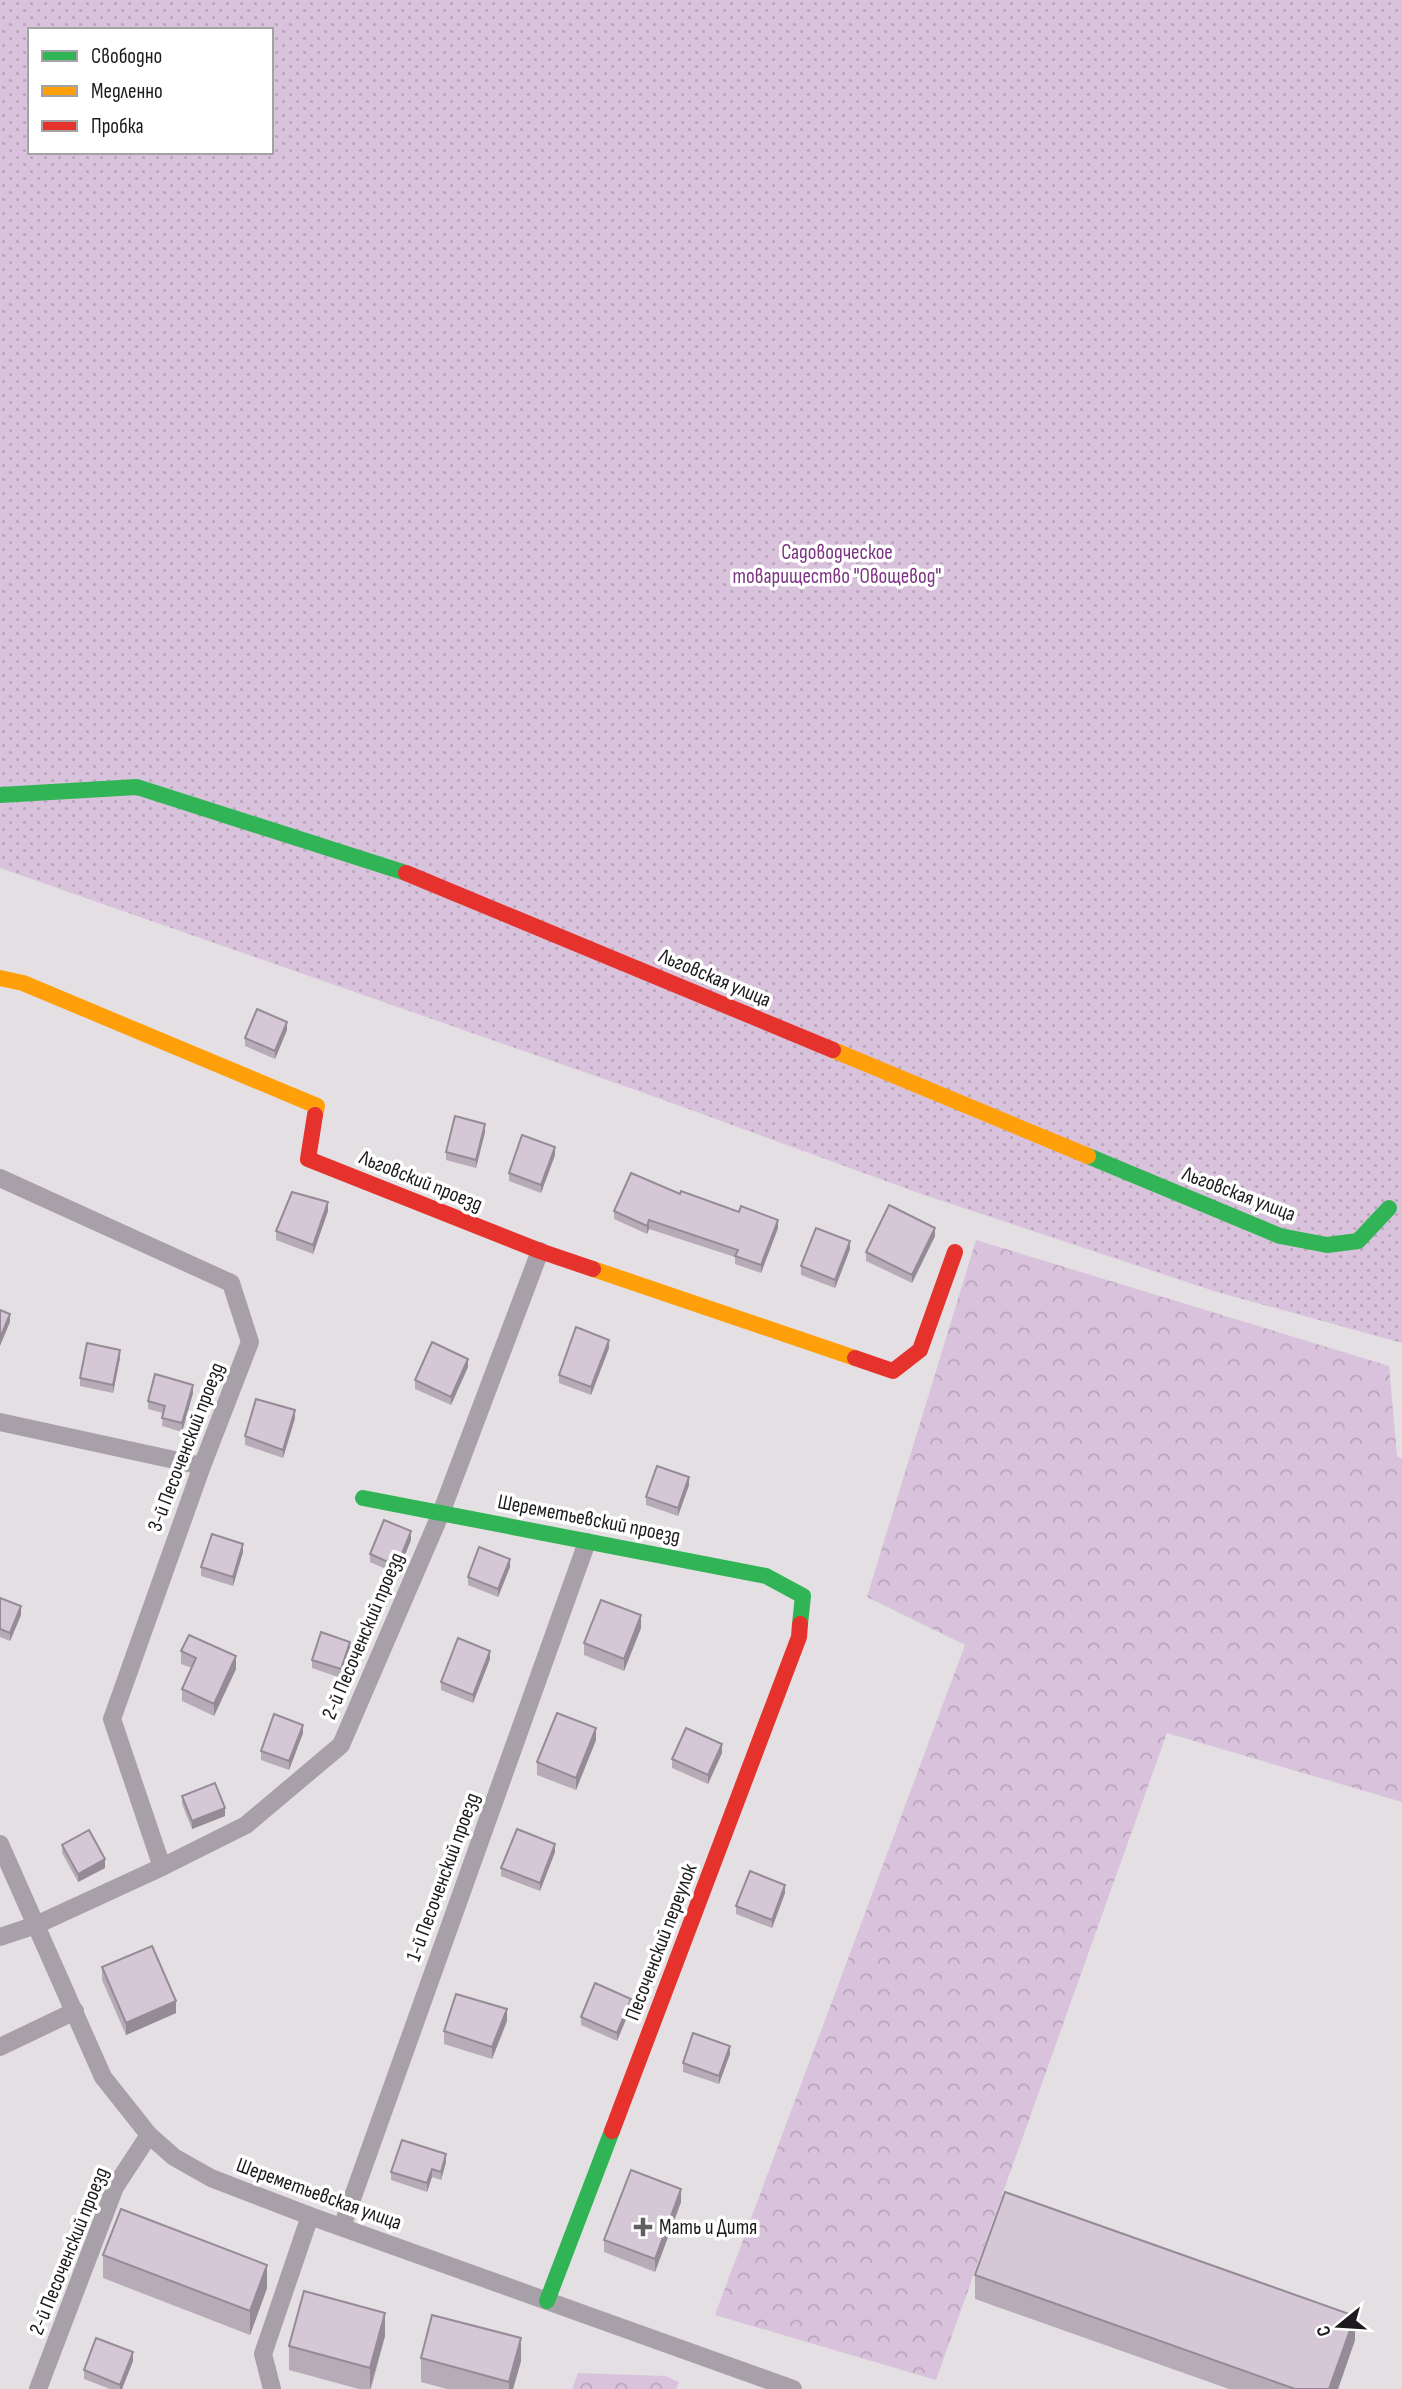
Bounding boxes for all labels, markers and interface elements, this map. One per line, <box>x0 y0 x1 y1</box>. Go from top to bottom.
legend <box>28 28 273 154</box>
text: Свободно <box>91 44 162 69</box>
text: Медленно <box>91 79 163 104</box>
text: Пробка <box>91 114 144 139</box>
park label: Садоводческое товарищество "Овощевод" <box>733 540 941 589</box>
street label: Льговская улица <box>654 943 775 1013</box>
street label: Льговский проезд <box>355 1145 486 1217</box>
street label: Льговская улица <box>1178 1161 1299 1227</box>
street label: 3-й Песоченский проезд <box>142 1359 230 1535</box>
street label: Шереметьевский проезд <box>495 1489 683 1549</box>
street label: 2-й Песоченский проезд <box>317 1549 409 1723</box>
street label: 1-й Песоченский проезд <box>401 1789 485 1965</box>
street label: Песоченский переулок <box>620 1860 702 2024</box>
street label: Шереметьевская улица <box>233 2152 405 2236</box>
street label: 2-й Песоченский проезд <box>24 2164 114 2338</box>
place label: Мать и Дитя <box>659 2215 757 2240</box>
marker: Мать и Дитя <box>633 2217 653 2237</box>
north arrow <box>1304 2291 1374 2361</box>
text: С <box>1312 2322 1337 2339</box>

